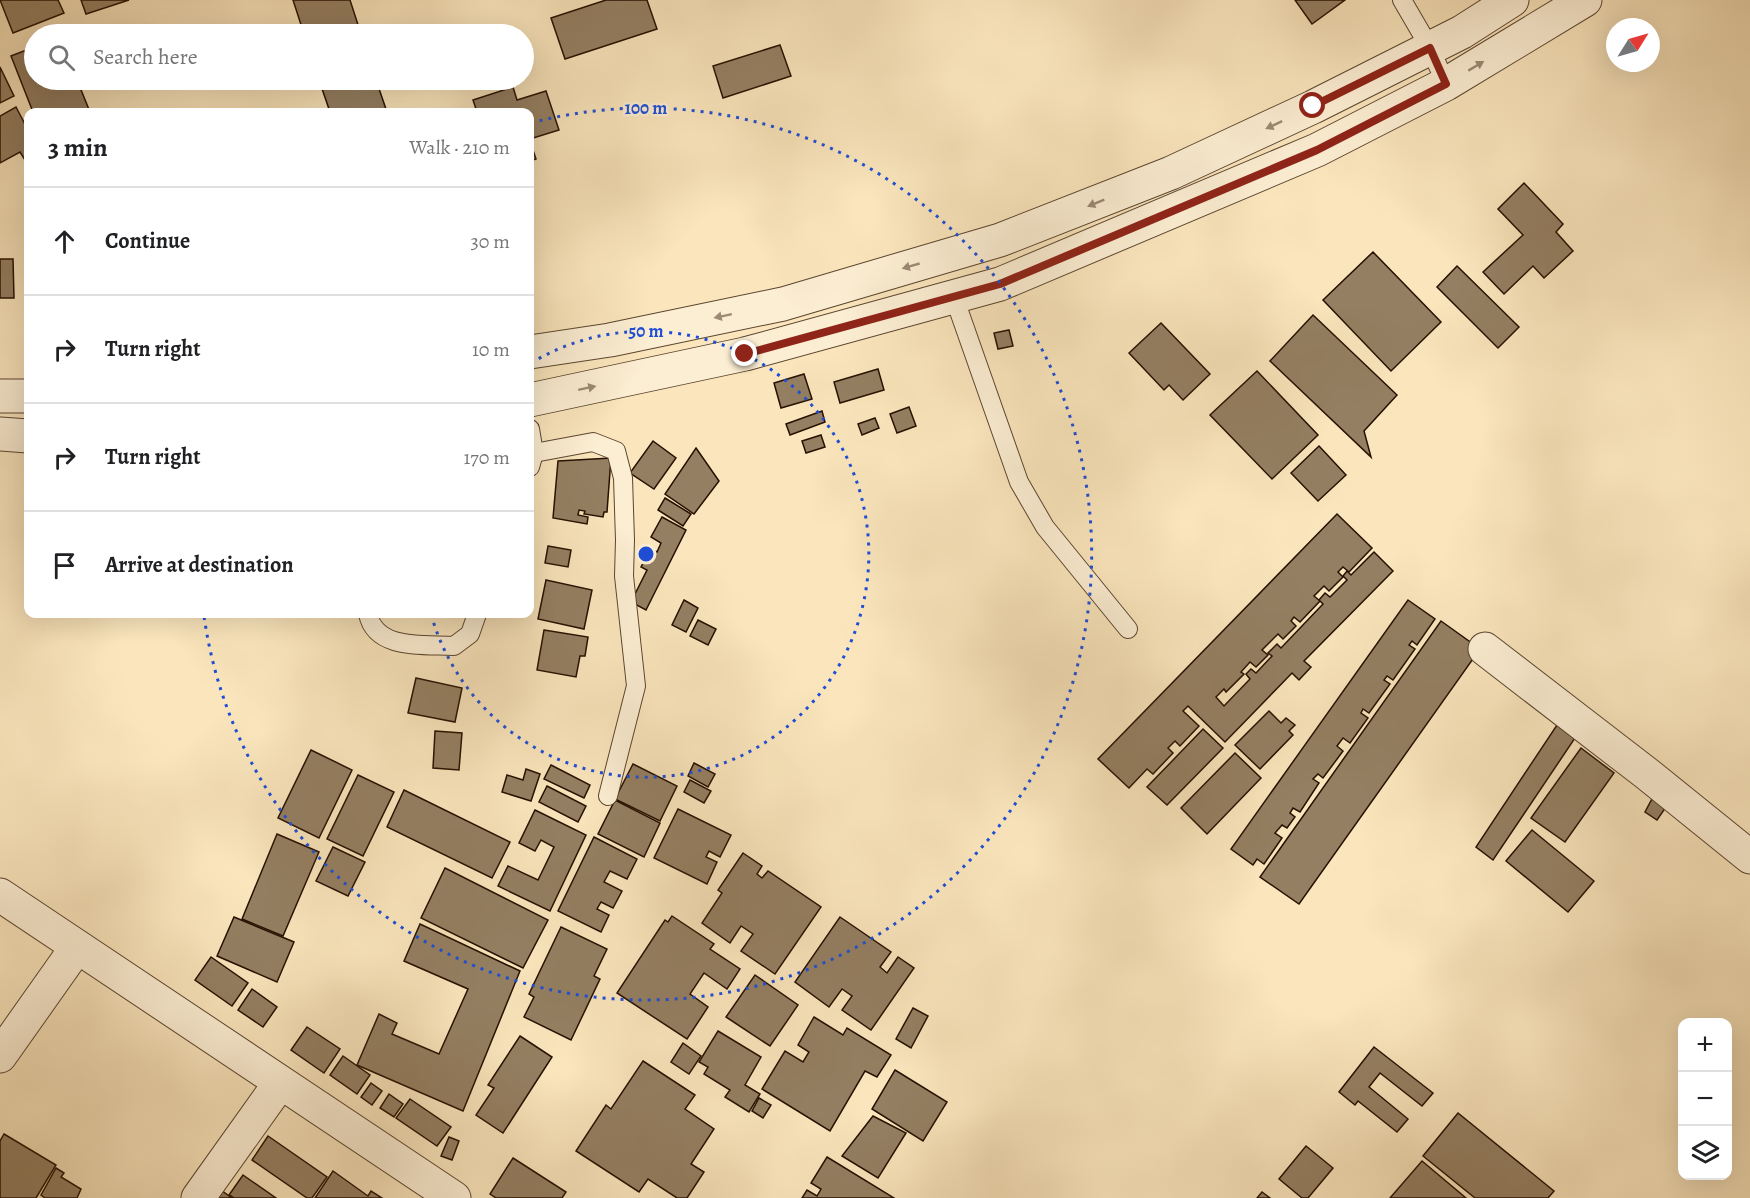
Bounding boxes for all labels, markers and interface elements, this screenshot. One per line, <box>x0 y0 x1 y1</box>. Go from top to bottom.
north arrow <box>1606 18 1660 72</box>
search box <box>24 24 534 90</box>
icon: search <box>45 41 78 74</box>
text: Search here <box>93 42 198 72</box>
one-way arrow <box>1468 60 1485 71</box>
route start <box>1299 92 1325 118</box>
text: 100 m <box>625 96 667 120</box>
one-way arrow <box>1266 120 1283 129</box>
text: 3 min <box>48 130 108 165</box>
text: Walk · 210 m <box>409 134 510 161</box>
one-way arrow <box>1086 198 1104 208</box>
icon: ahead <box>48 225 81 258</box>
text: Continue <box>105 226 190 256</box>
text: 30 m <box>470 228 510 255</box>
one-way arrow <box>902 262 920 271</box>
one-way arrow <box>713 312 732 321</box>
text: 50 m <box>629 319 663 343</box>
icon: right <box>48 333 81 366</box>
text: Turn right <box>105 334 201 364</box>
text: 10 m <box>472 336 510 363</box>
route end <box>731 340 757 366</box>
one-way arrow <box>577 383 596 392</box>
icon: right <box>48 441 81 474</box>
text: Turn right <box>105 442 201 472</box>
text: 170 m <box>464 444 510 471</box>
centre of rings <box>636 544 656 564</box>
icon: arrive <box>48 549 81 582</box>
text: Arrive at destination <box>105 550 294 580</box>
map controls <box>1678 1018 1732 1180</box>
button: + <box>1678 1018 1732 1072</box>
button: − <box>1678 1072 1732 1126</box>
button: layers <box>1678 1126 1732 1180</box>

